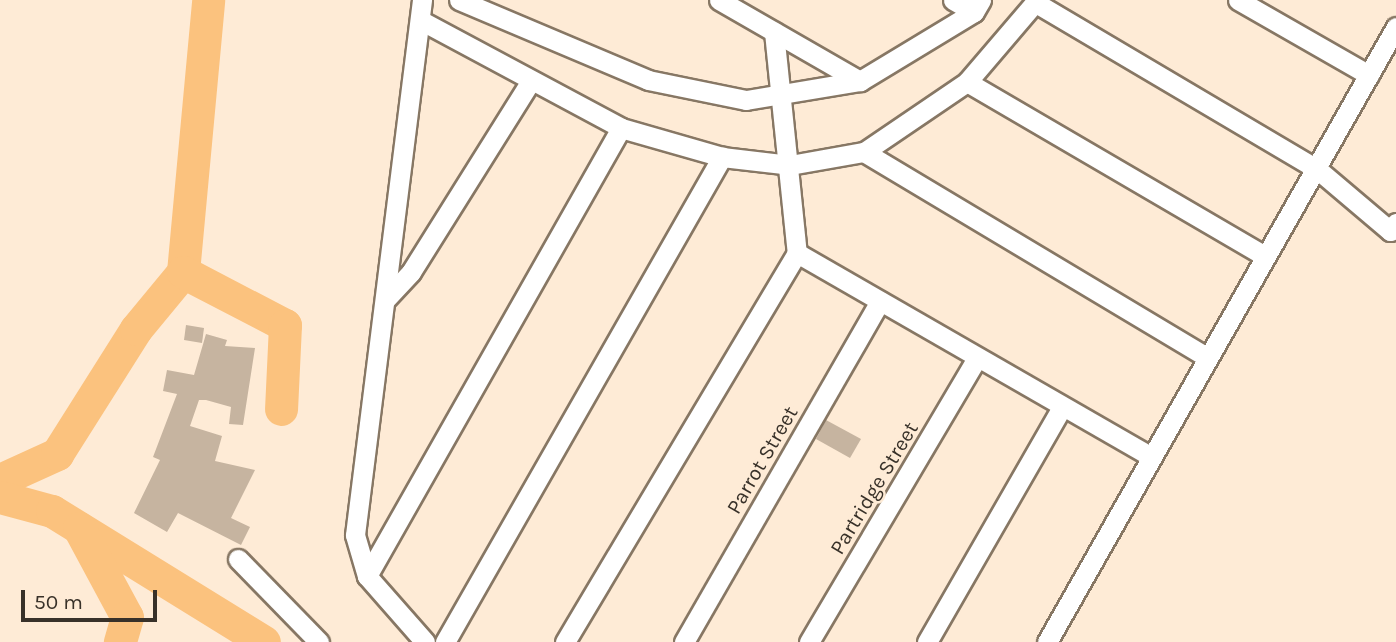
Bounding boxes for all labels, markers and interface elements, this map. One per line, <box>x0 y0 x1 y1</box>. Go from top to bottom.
street label: Parrot Street <box>721 402 803 518</box>
street label: Partridge Street <box>825 417 923 559</box>
scale bar <box>24 576 161 620</box>
text: 50 m <box>34 590 83 614</box>

